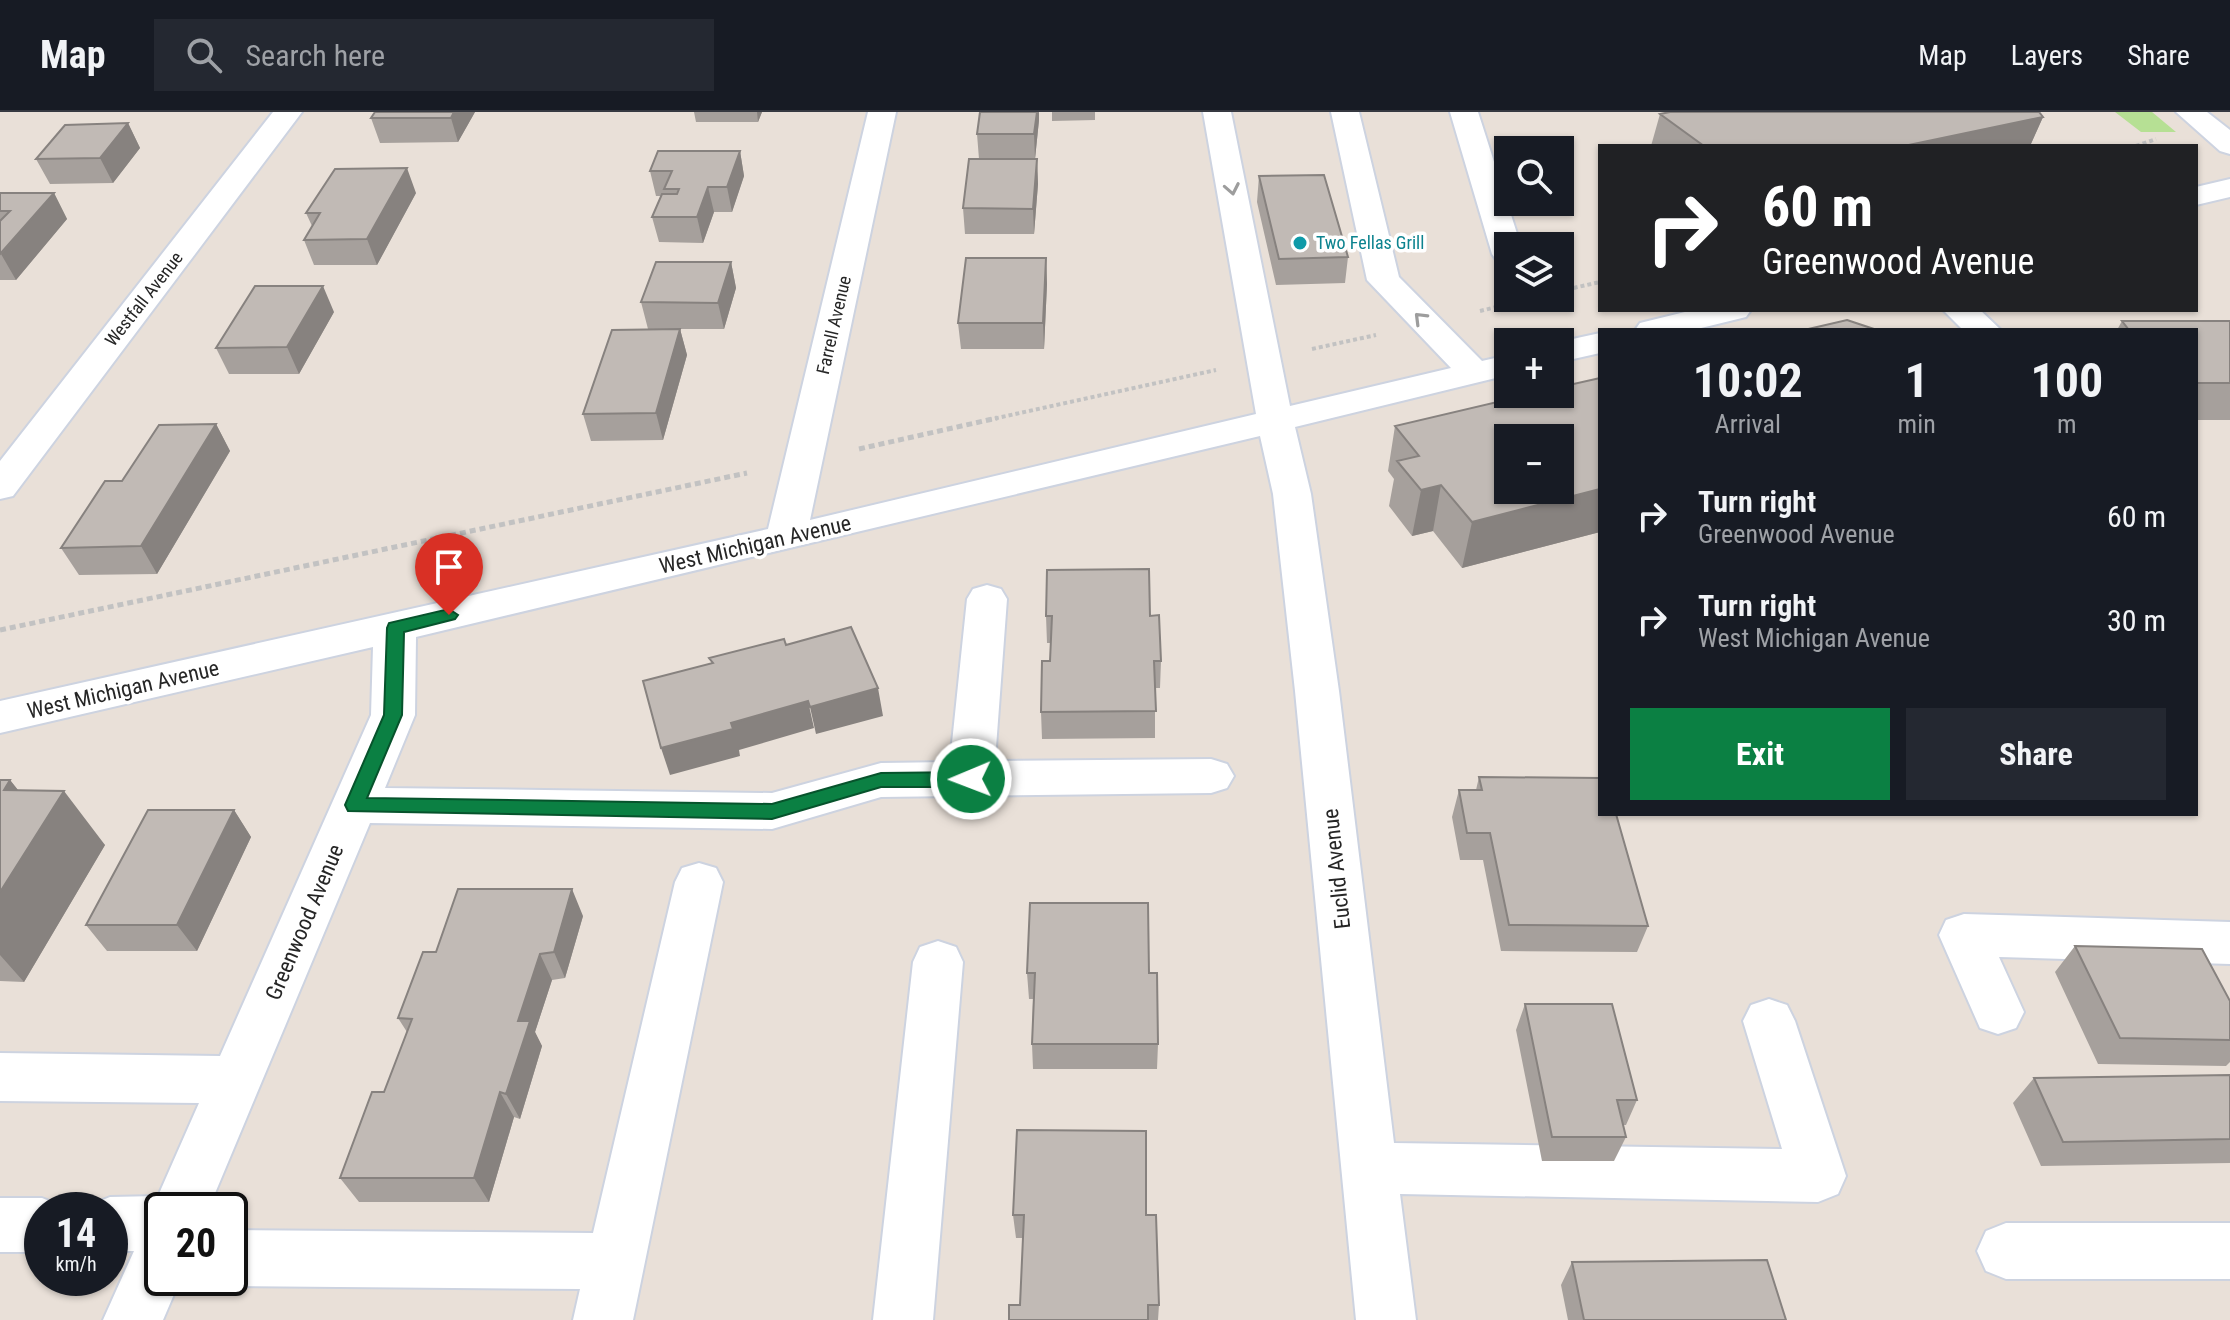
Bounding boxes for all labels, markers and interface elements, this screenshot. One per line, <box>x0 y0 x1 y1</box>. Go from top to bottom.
search box <box>154 19 714 91</box>
text: Map <box>40 33 106 77</box>
icon: search <box>182 33 226 77</box>
text: Search here <box>246 38 385 73</box>
text: Map <box>1918 39 1967 72</box>
text: Layers <box>2011 39 2083 72</box>
text: Share <box>2127 39 2190 72</box>
map controls <box>1494 136 1574 504</box>
button: search <box>1494 136 1574 216</box>
text: 60 m <box>1762 174 1873 240</box>
icon: right <box>1630 176 1734 280</box>
one-way arrow <box>1222 182 1239 195</box>
place label: Two Fellas Grill <box>1316 232 1424 253</box>
button: layers <box>1494 232 1574 312</box>
marker: Two Fellas Grill <box>1291 234 1309 252</box>
text: Greenwood Avenue <box>1762 241 2034 283</box>
street label: Westfall Avenue <box>100 247 187 350</box>
street label: Farrell Avenue <box>812 274 855 376</box>
one-way arrow <box>1415 313 1429 327</box>
button: + <box>1494 328 1574 408</box>
text: 10:02 <box>1693 352 1803 409</box>
text: 1 <box>1905 352 1929 409</box>
text: 100 <box>2030 352 2103 409</box>
text: Arrival <box>1715 409 1781 439</box>
text: min <box>1898 409 1936 439</box>
text: m <box>2057 409 2077 439</box>
button: − <box>1494 424 1574 504</box>
text: Turn right <box>1698 484 1816 519</box>
icon: right <box>1630 494 1674 538</box>
text: 60 m <box>2107 499 2166 534</box>
street label: West Michigan Avenue <box>657 510 854 579</box>
text: Greenwood Avenue <box>1698 519 1895 549</box>
pin <box>415 533 483 615</box>
icon: arrive <box>427 545 471 589</box>
text: Turn right <box>1698 588 1816 623</box>
icon: right <box>1630 598 1674 642</box>
text: 30 m <box>2107 603 2166 638</box>
text: West Michigan Avenue <box>1698 623 1930 653</box>
street label: West Michigan Avenue <box>25 655 222 724</box>
button: Exit <box>1630 708 1890 800</box>
button: Share <box>1906 708 2166 800</box>
position arrow <box>929 737 1013 821</box>
street label: Euclid Avenue <box>1318 807 1355 930</box>
street label: Greenwood Avenue <box>260 841 348 1004</box>
speed limit sign: 20 <box>144 1192 248 1296</box>
text: 14 <box>56 1210 96 1257</box>
text: km/h <box>55 1252 97 1276</box>

